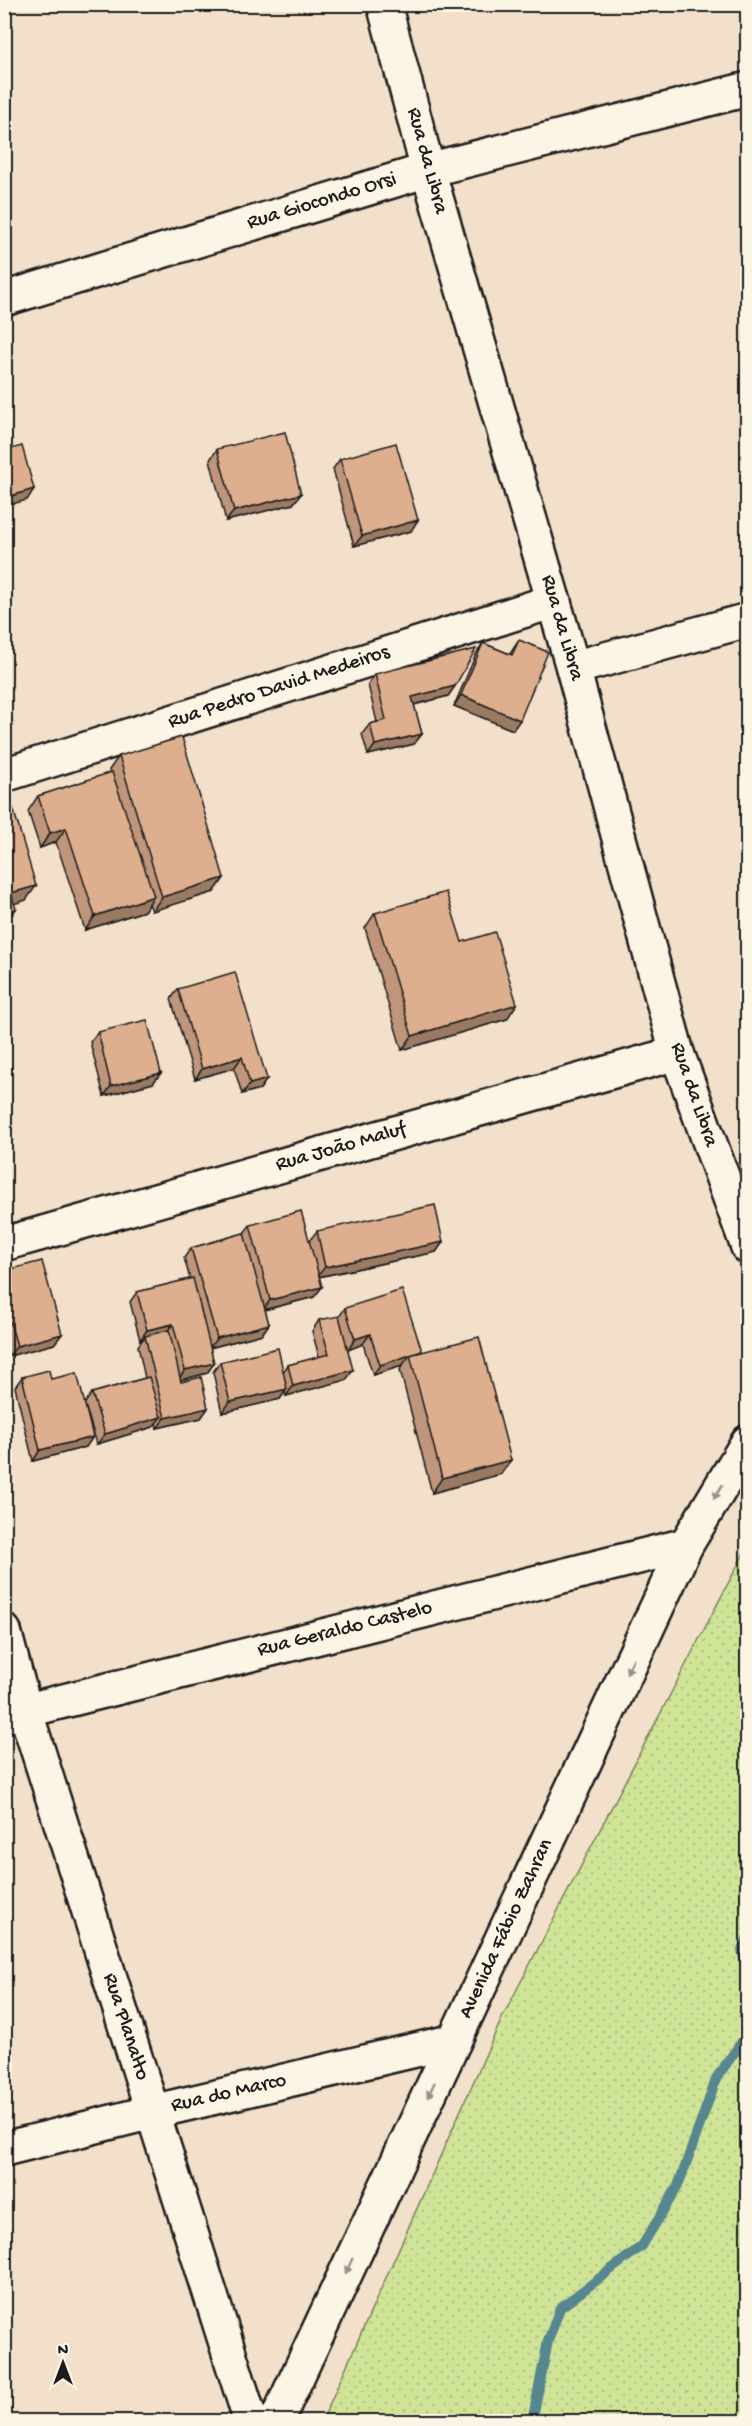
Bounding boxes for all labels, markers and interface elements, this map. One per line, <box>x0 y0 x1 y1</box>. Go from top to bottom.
street label: Rua da Libra <box>400 105 453 218</box>
street label: Rua Giocondo Orsi <box>244 167 400 237</box>
street label: Rua da Libra <box>534 572 588 685</box>
street label: Rua Pedro David Medeiros <box>165 640 394 736</box>
street label: Rua da Libra <box>663 1039 723 1152</box>
street label: Rua João Maluf <box>273 1117 410 1179</box>
one-way arrow <box>712 1484 723 1500</box>
street label: Rua Geraldo Castelo <box>255 1596 435 1664</box>
one-way arrow <box>625 1657 634 1674</box>
street label: Avenida Fábio Zahran <box>454 1835 560 2023</box>
street label: Rua Planalto <box>96 1970 154 2084</box>
street label: Rua do Marco <box>169 2069 289 2119</box>
one-way arrow <box>427 2081 436 2098</box>
one-way arrow <box>344 2258 353 2275</box>
north arrow <box>33 2333 93 2393</box>
text: N <box>58 2342 69 2361</box>

